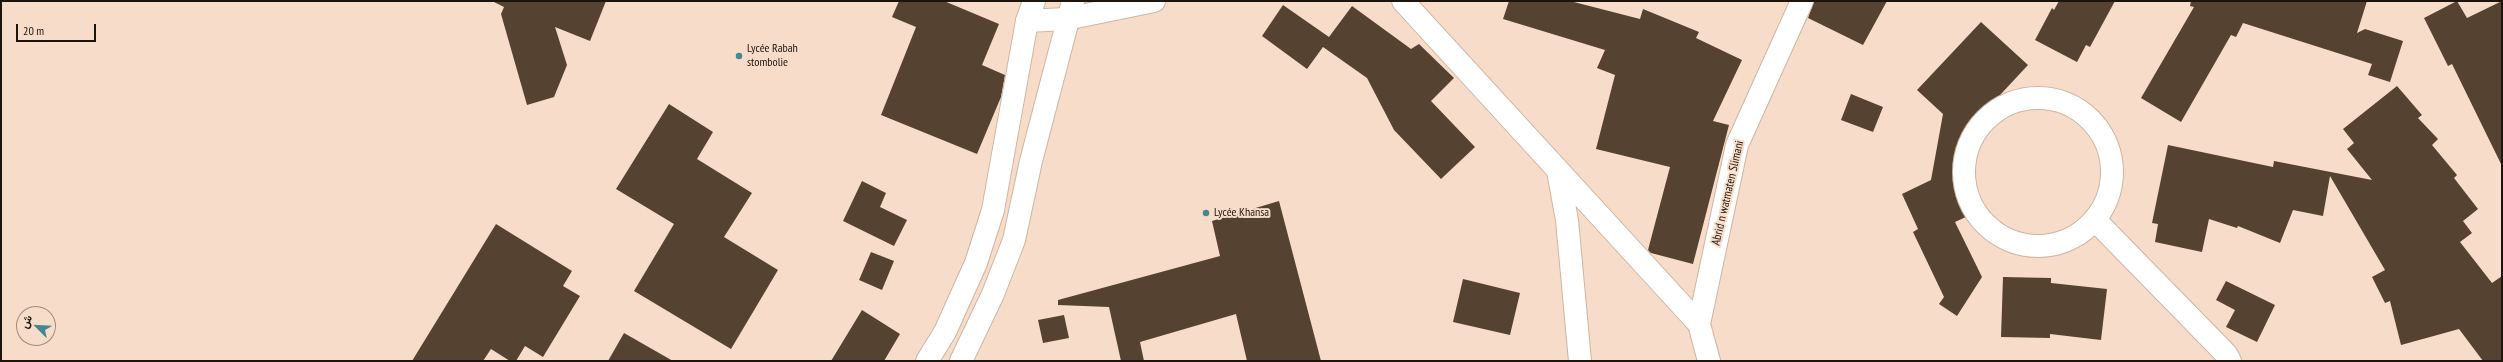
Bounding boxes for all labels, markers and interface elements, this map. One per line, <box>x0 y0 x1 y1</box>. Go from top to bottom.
scale bar <box>18 16 98 42</box>
text: 20 m <box>23 23 44 38</box>
place label: Lycée Rabah stombolie <box>747 42 798 70</box>
marker: Lycée Rabah stombolie <box>734 51 744 61</box>
street label: Abrid n watmaten Slimani <box>1709 139 1747 247</box>
place label: Lycée Khansa <box>1214 206 1269 220</box>
marker: Lycée Khansa <box>1201 208 1211 218</box>
north arrow <box>16 306 56 346</box>
text: ش <box>17 313 35 330</box>

